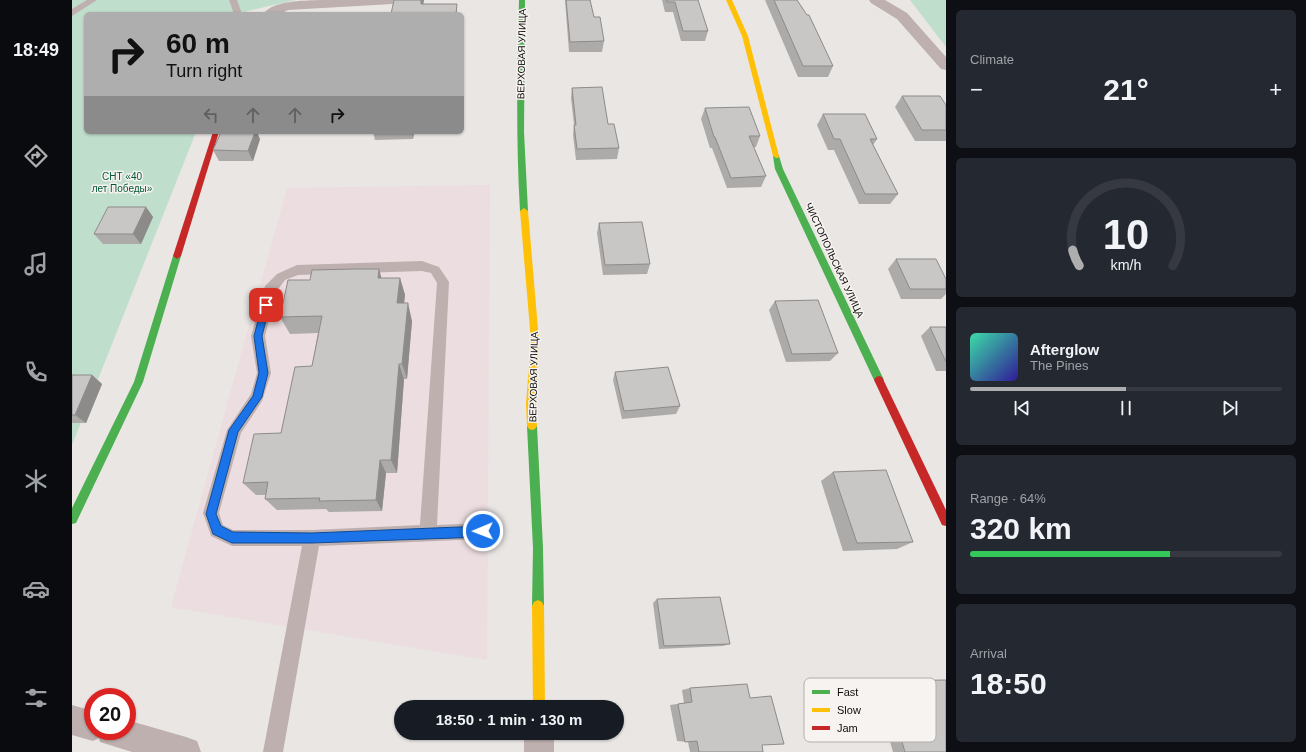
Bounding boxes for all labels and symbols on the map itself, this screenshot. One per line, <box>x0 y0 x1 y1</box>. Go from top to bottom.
street label: ВЕРХОВАЯ УЛИЦА <box>515 8 528 99</box>
park label: СНТ «40 лет Победы» <box>92 171 153 194</box>
street label: ЧИСТОПОЛЬСКАЯ УЛИЦА <box>803 201 866 320</box>
pin <box>249 288 283 322</box>
street label: ВЕРХОВАЯ УЛИЦА <box>527 331 540 422</box>
position arrow <box>462 510 504 552</box>
legend <box>804 678 936 742</box>
text: Fast <box>837 686 858 698</box>
speed limit sign: 20 <box>84 688 136 740</box>
text: Slow <box>837 704 861 716</box>
text: Jam <box>837 722 858 734</box>

